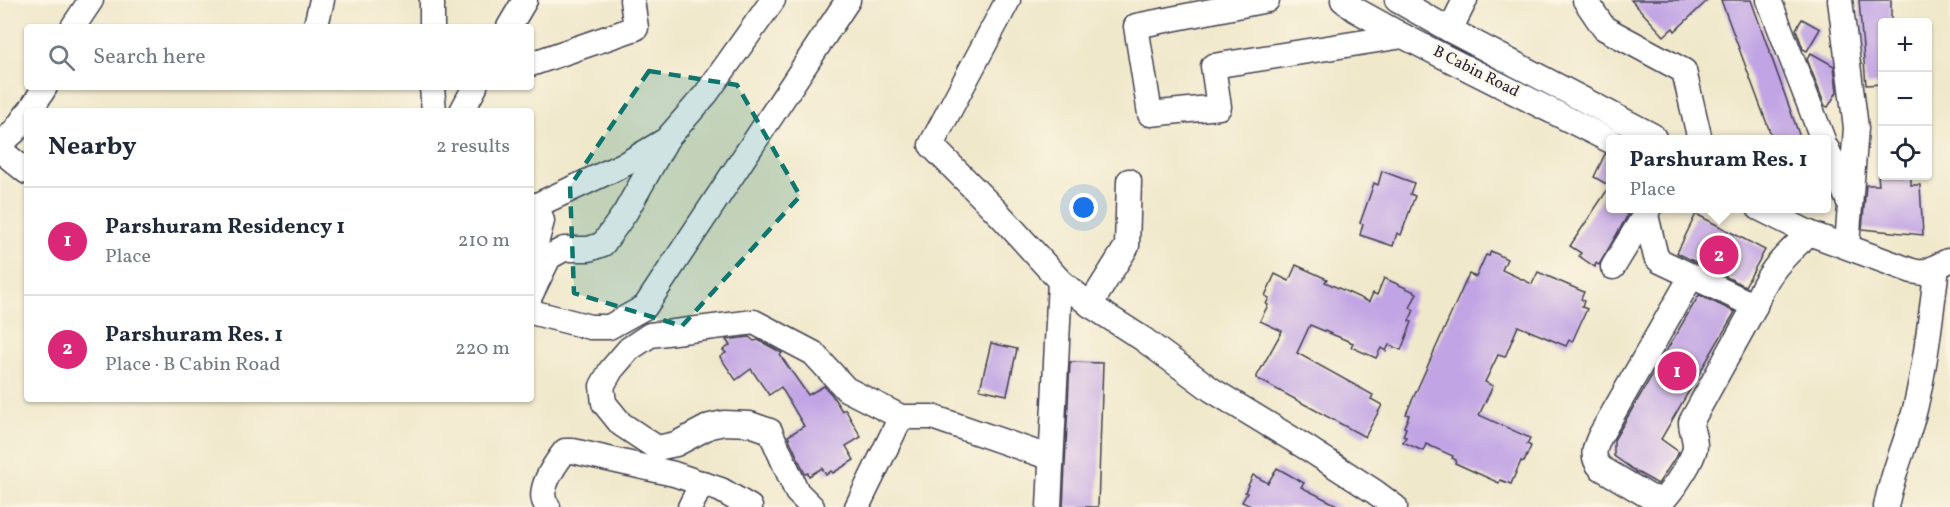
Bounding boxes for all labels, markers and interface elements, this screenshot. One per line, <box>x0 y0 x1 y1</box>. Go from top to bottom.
map controls <box>1878 18 1932 180</box>
button: + <box>1878 18 1932 72</box>
search box <box>24 24 534 90</box>
icon: search <box>45 41 78 74</box>
street label: B Cabin Road <box>1429 41 1523 103</box>
text: Search here <box>93 42 206 73</box>
button: − <box>1878 72 1932 126</box>
button: locate <box>1878 126 1932 180</box>
text: Nearby <box>48 129 137 165</box>
text: 2 results <box>436 133 510 161</box>
popup <box>1606 135 1831 213</box>
text: Parshuram Res. 1 <box>1629 145 1808 176</box>
text: Place <box>1629 176 1675 204</box>
your location <box>1069 193 1098 222</box>
text: Parshuram Residency 1 <box>105 212 345 243</box>
text: 1 <box>63 227 72 255</box>
text: 210 m <box>458 227 510 255</box>
pin: 2 <box>1700 232 1738 278</box>
text: Place <box>105 243 151 271</box>
text: Parshuram Res. 1 <box>105 320 283 351</box>
text: 2 <box>62 335 73 363</box>
text: 220 m <box>455 335 510 363</box>
pin: 1 <box>1658 348 1696 394</box>
text: Place · B Cabin Road <box>105 351 280 379</box>

